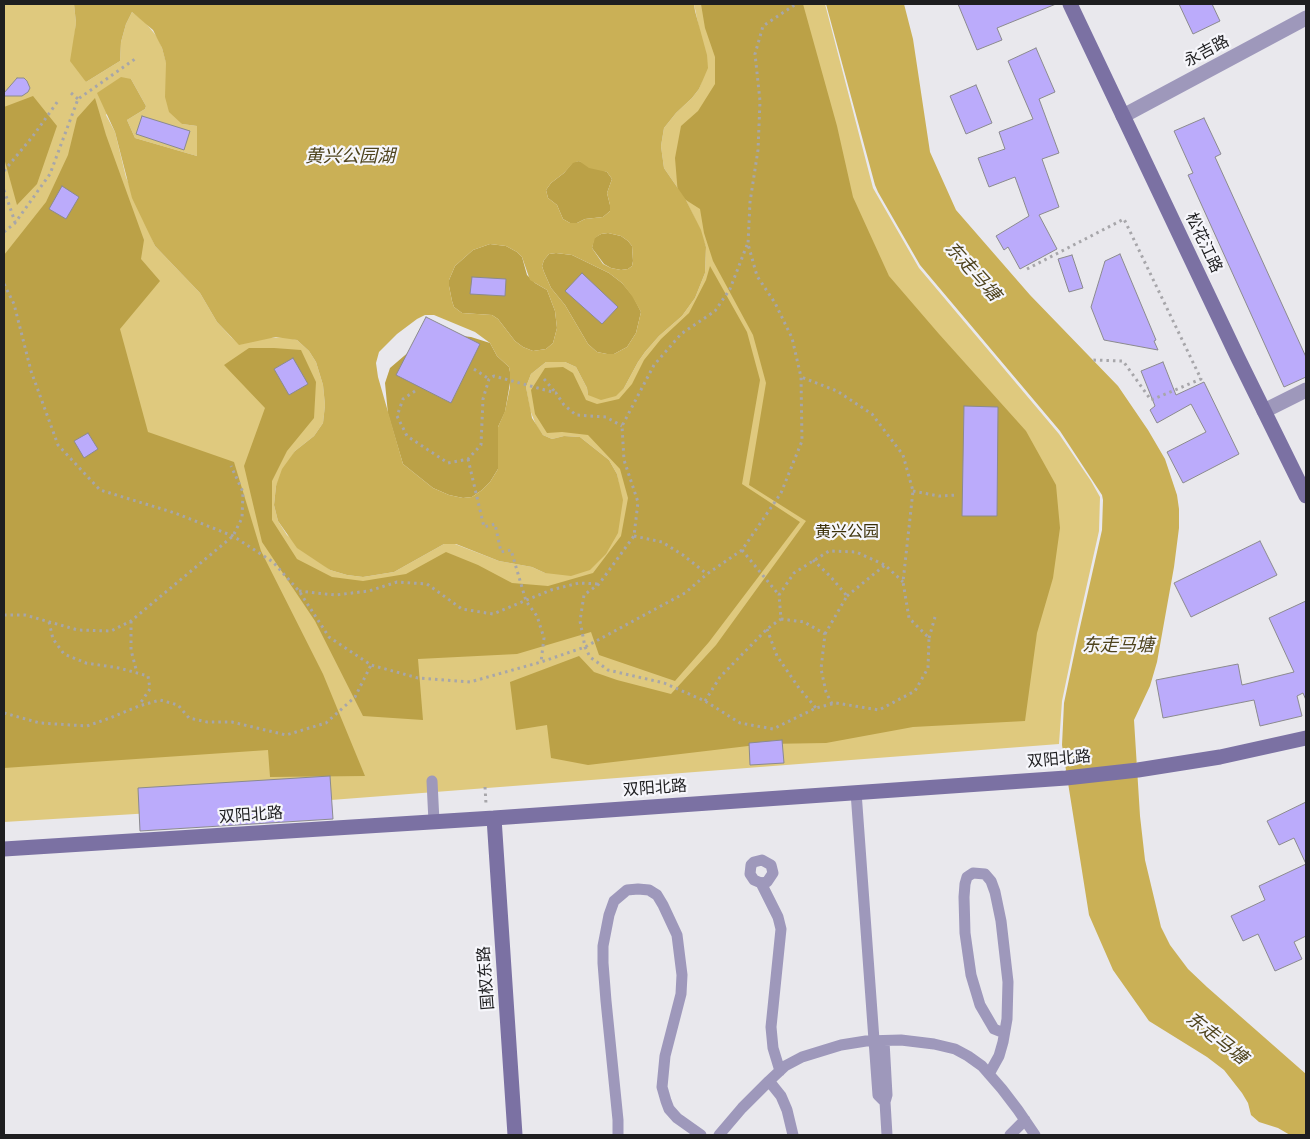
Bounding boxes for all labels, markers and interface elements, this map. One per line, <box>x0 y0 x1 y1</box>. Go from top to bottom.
street label: 永吉路 <box>1181 32 1233 72</box>
water label: 黄兴公园湖 <box>305 146 395 168</box>
street label: 松花江路 <box>1181 210 1225 276</box>
water label: 东走马塘 <box>940 238 1004 306</box>
park label: 黄兴公园 <box>815 523 879 543</box>
water label: 东走马塘 <box>1082 635 1154 657</box>
street label: 双阳北路 <box>1026 748 1092 772</box>
street label: 双阳北路 <box>622 777 688 801</box>
street label: 双阳北路 <box>218 804 284 828</box>
street label: 国权东路 <box>475 945 499 1011</box>
water label: 东走马塘 <box>1181 1008 1251 1070</box>

